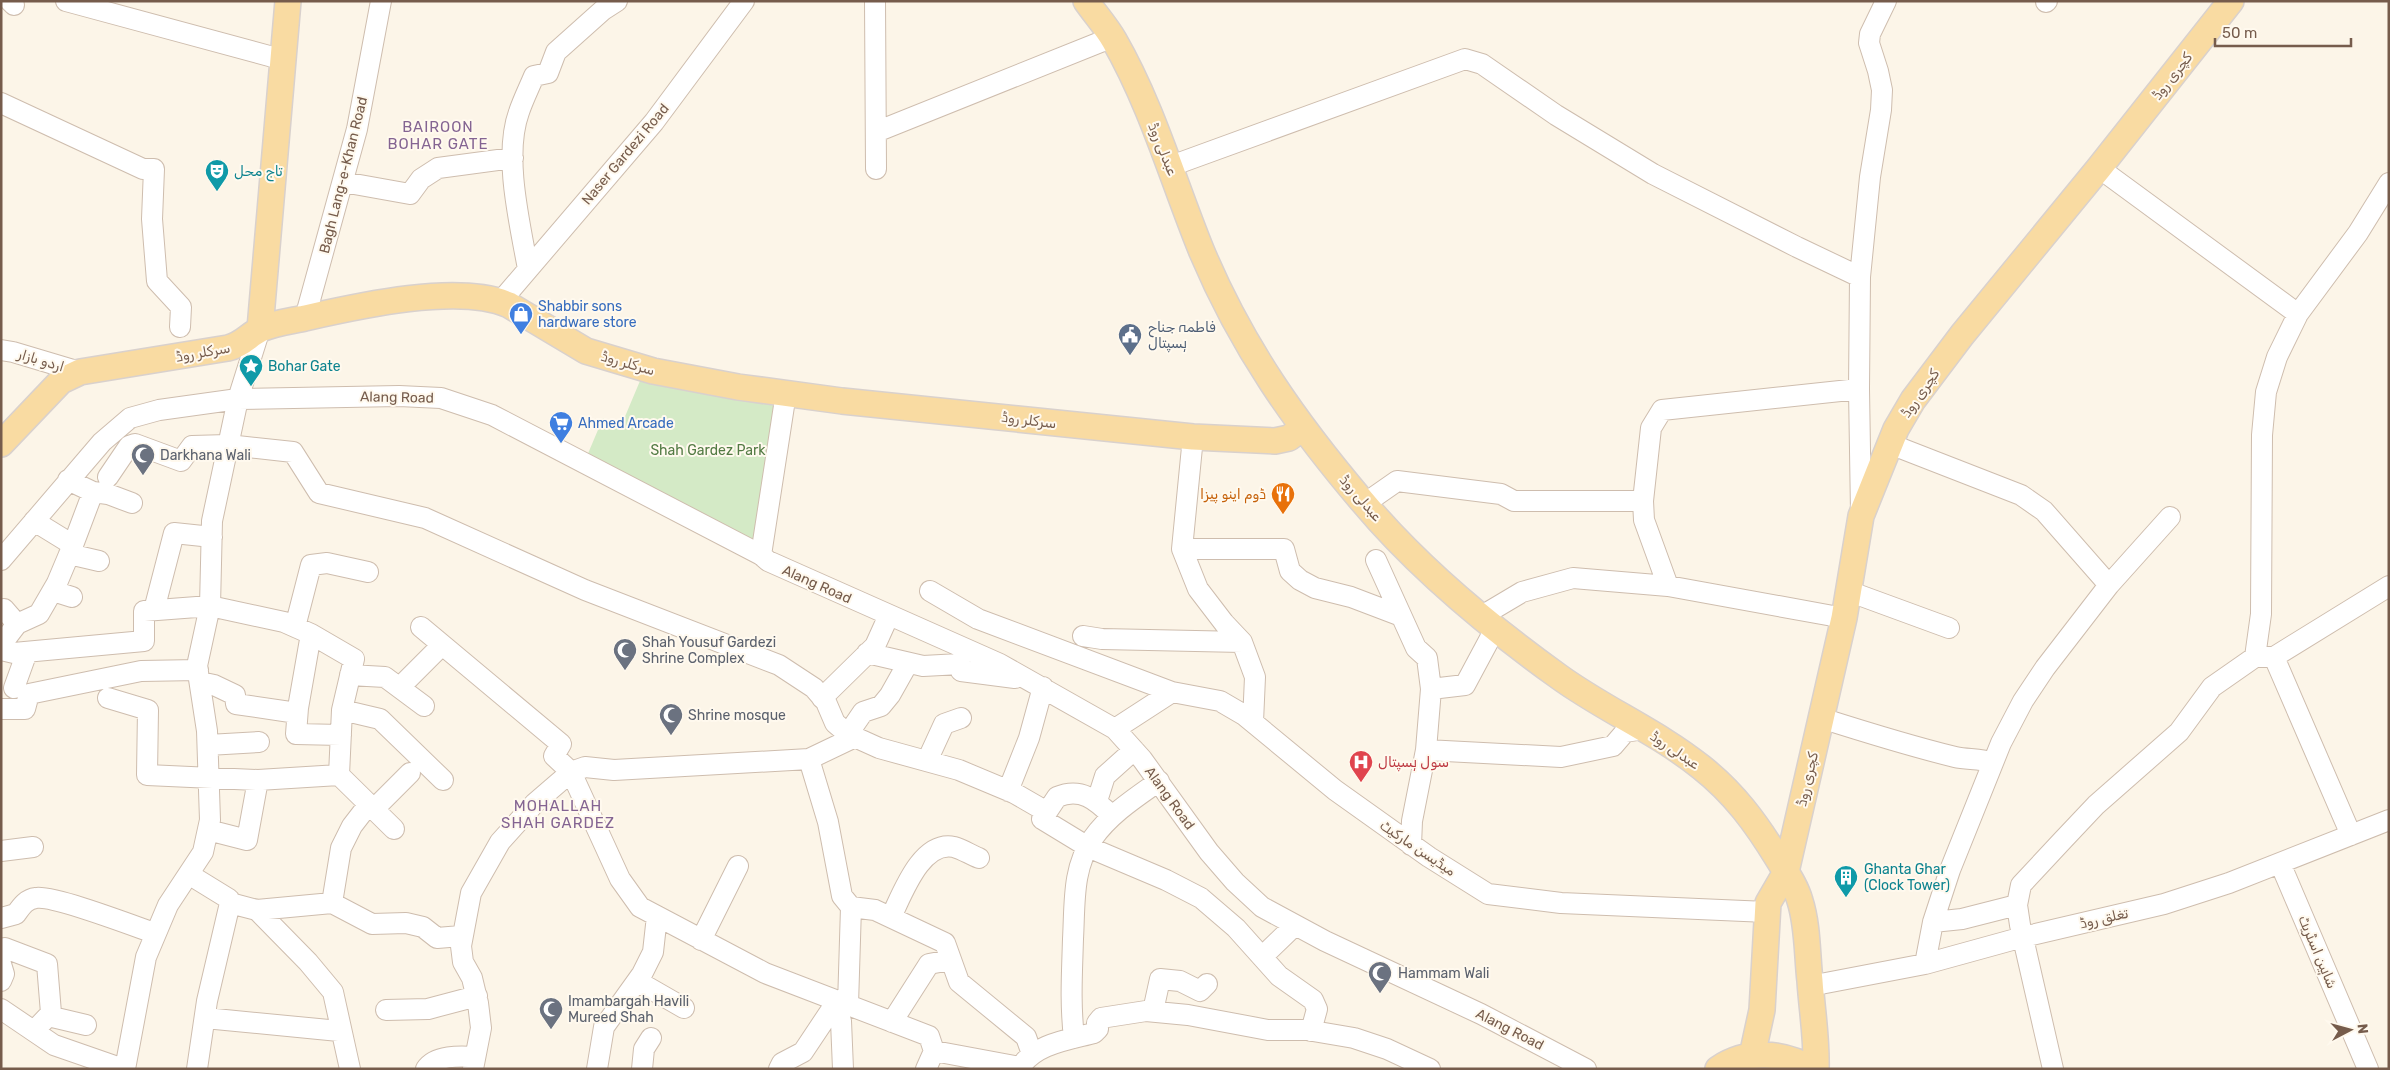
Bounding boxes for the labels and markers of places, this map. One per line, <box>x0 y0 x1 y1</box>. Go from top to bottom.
theatre icon: تاج محل <box>204 158 230 192</box>
place label: تاج محل <box>234 163 283 182</box>
place label: Shabbir sons hardware store <box>538 298 637 331</box>
shop icon: Shabbir sons hardware store <box>508 301 534 335</box>
place label: فاطمہ جناح ہسپتال <box>1148 319 1216 353</box>
public building icon: فاطمہ جناح ہسپتال <box>1117 322 1143 356</box>
place icon: Bohar Gate <box>238 353 264 387</box>
place label: Bohar Gate <box>268 358 341 375</box>
supermarket icon: Ahmed Arcade <box>548 410 574 444</box>
place label: Ahmed Arcade <box>578 415 674 432</box>
mosque icon: Darkhana Wali <box>130 442 156 476</box>
place label: Darkhana Wali <box>160 447 251 464</box>
restaurant icon: ڈوم اینو پیزا <box>1270 481 1296 515</box>
place label: ڈوم اینو پیزا <box>1200 486 1266 504</box>
place label: Shah Yousuf Gardezi Shrine Complex <box>642 634 776 667</box>
mosque icon: Shah Yousuf Gardezi Shrine Complex <box>612 637 638 671</box>
mosque icon: Shrine mosque <box>658 702 684 736</box>
place label: Shrine mosque <box>688 707 786 724</box>
hospital icon: سول ہسپتال <box>1348 749 1374 783</box>
place label: سول ہسپتال <box>1378 754 1449 772</box>
place label: Ghanta Ghar (Clock Tower) <box>1864 861 1950 894</box>
building icon: Ghanta Ghar (Clock Tower) <box>1833 864 1859 898</box>
mosque icon: Hammam Wali <box>1367 960 1393 994</box>
place label: Hammam Wali <box>1398 965 1489 982</box>
place label: Imambargah Havili Mureed Shah <box>568 993 689 1026</box>
mosque icon: Imambargah Havili Mureed Shah <box>538 996 564 1030</box>

